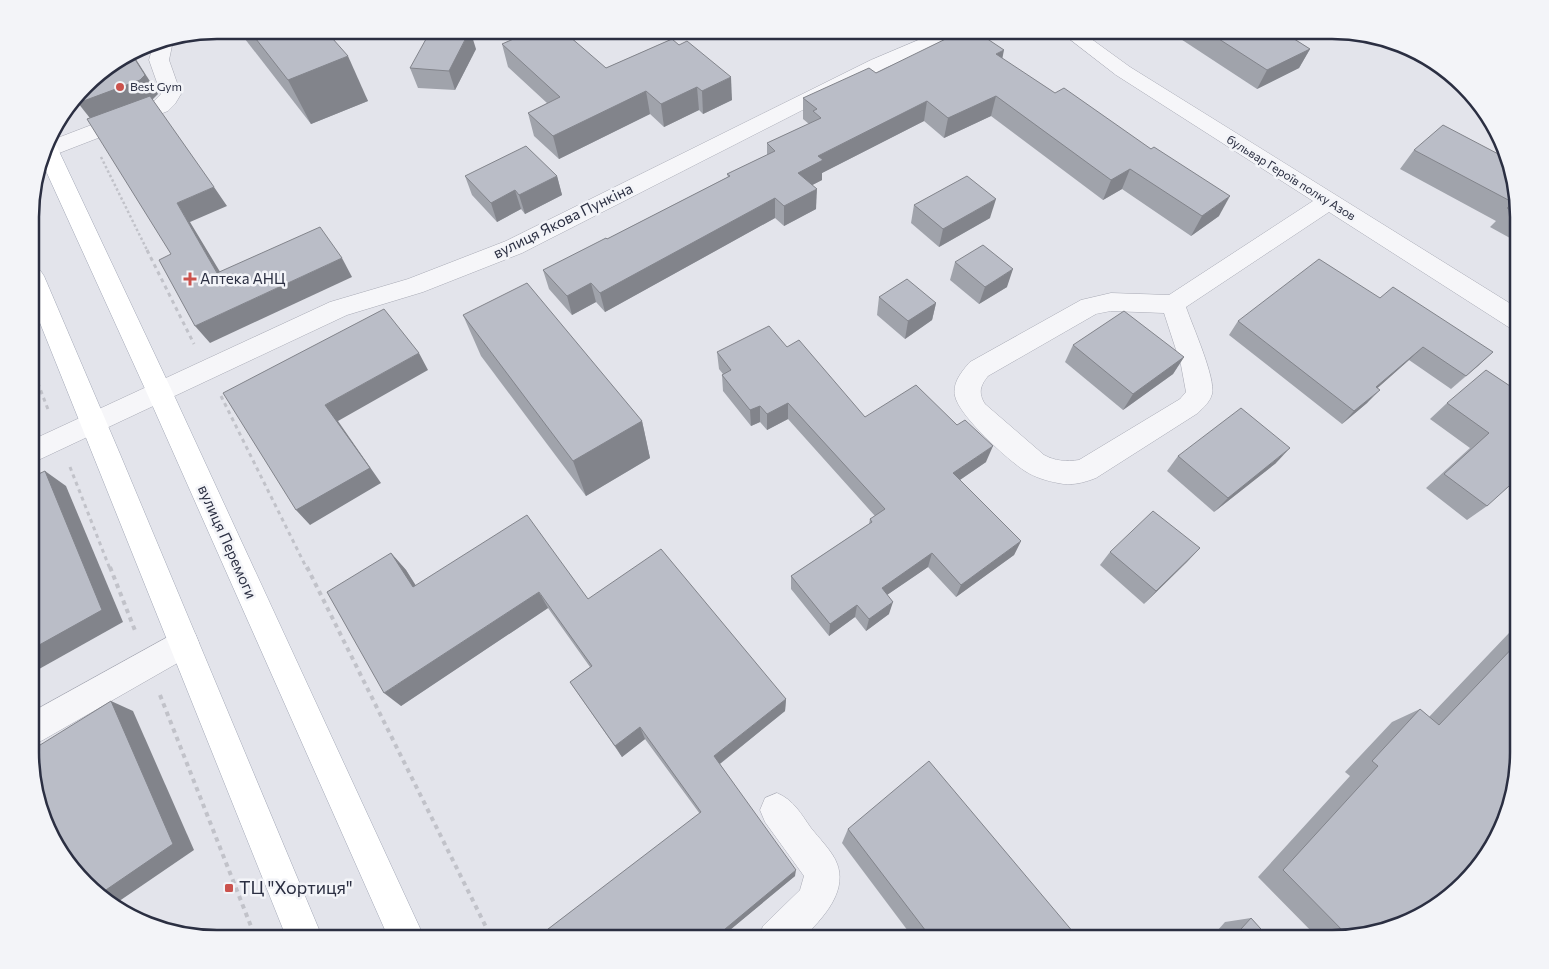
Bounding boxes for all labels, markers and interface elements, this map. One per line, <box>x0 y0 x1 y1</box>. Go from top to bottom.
place label: Best Gym <box>130 79 182 93</box>
marker: Best Gym <box>114 81 126 93</box>
street label: бульвар Героїв полку Азов <box>1224 132 1359 223</box>
street label: вулиця Якова Пункіна <box>490 178 635 262</box>
place label: Аптека АНЦ <box>200 269 286 287</box>
marker: Аптека АНЦ <box>184 273 196 285</box>
street label: вулиця Перемоги <box>195 482 261 601</box>
place label: ТЦ "Хортиця" <box>239 876 353 898</box>
marker: ТЦ "Хортиця" <box>223 882 235 894</box>

